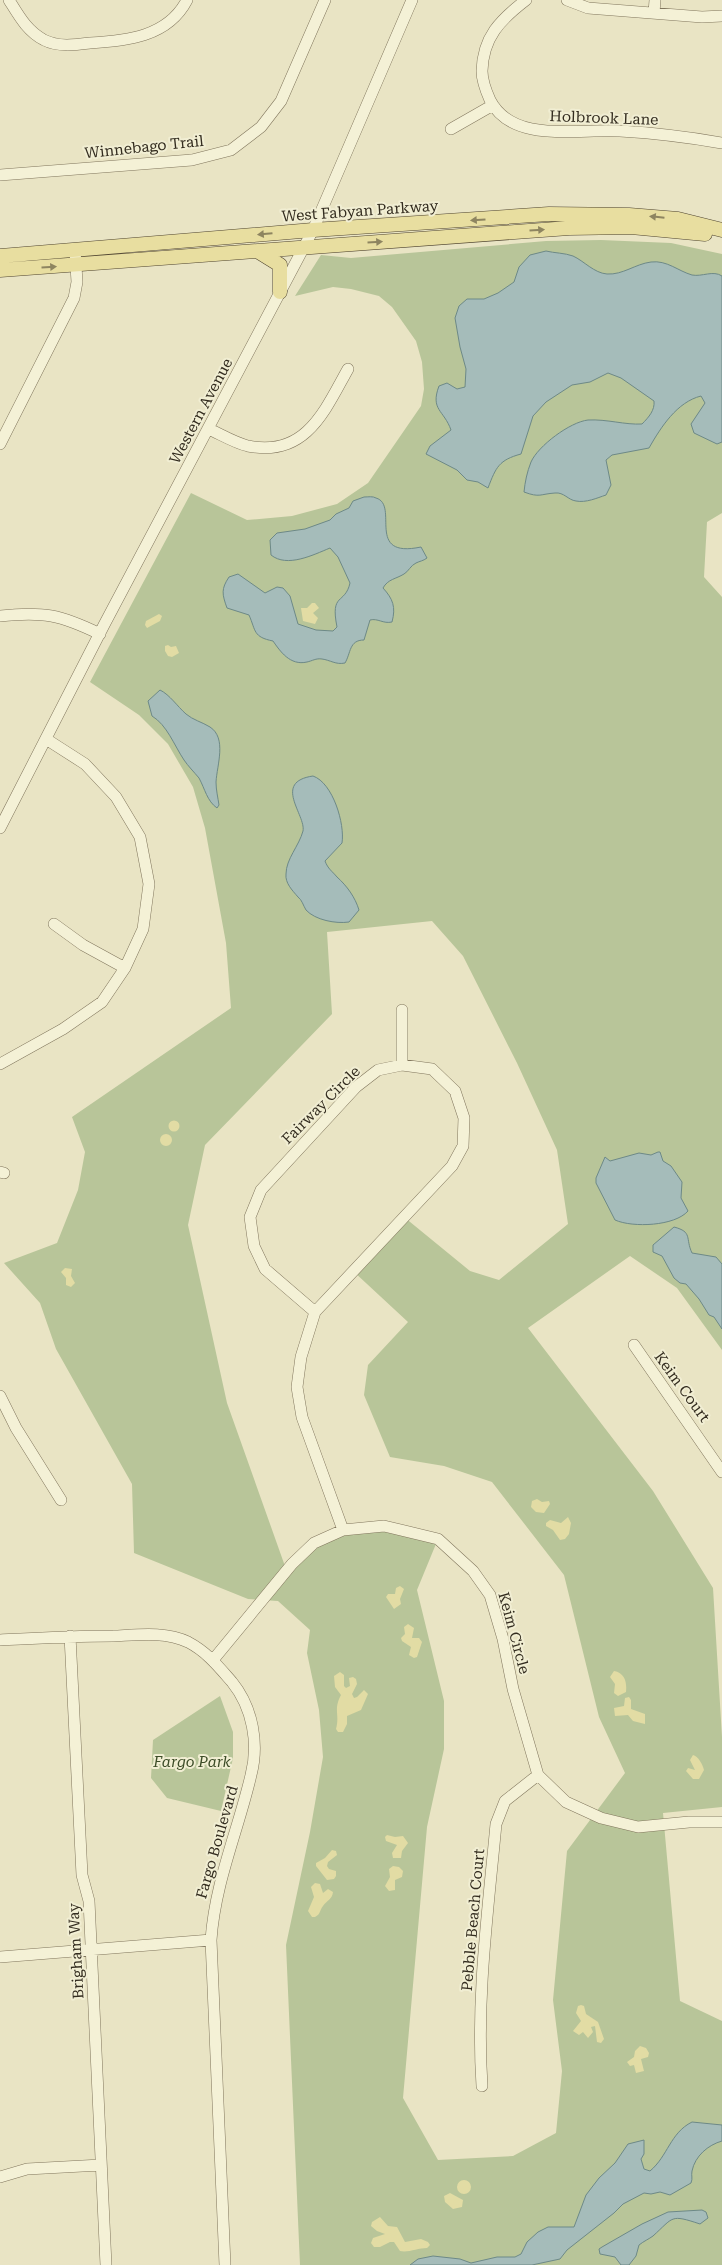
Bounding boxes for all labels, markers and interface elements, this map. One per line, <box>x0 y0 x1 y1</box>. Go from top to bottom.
street label: Holbrook Lane <box>549 107 659 129</box>
street label: Winnebago Trail <box>84 132 205 162</box>
street label: West Fabyan Parkway <box>281 197 439 225</box>
one-way arrow <box>649 213 665 221</box>
one-way arrow <box>469 216 485 224</box>
one-way arrow <box>530 226 546 234</box>
one-way arrow <box>256 230 272 238</box>
one-way arrow <box>368 238 384 246</box>
one-way arrow <box>41 263 57 271</box>
street label: Western Avenue <box>166 355 236 467</box>
street label: Fairway Circle <box>278 1062 364 1148</box>
street label: Keim Court <box>650 1348 714 1426</box>
street label: Keim Circle <box>494 1590 534 1676</box>
park label: Fargo Park <box>152 1753 232 1771</box>
street label: Fargo Boulevard <box>192 1783 242 1901</box>
street label: Pebble Beach Court <box>458 1848 488 1992</box>
street label: Brigham Way <box>64 1902 88 1999</box>

